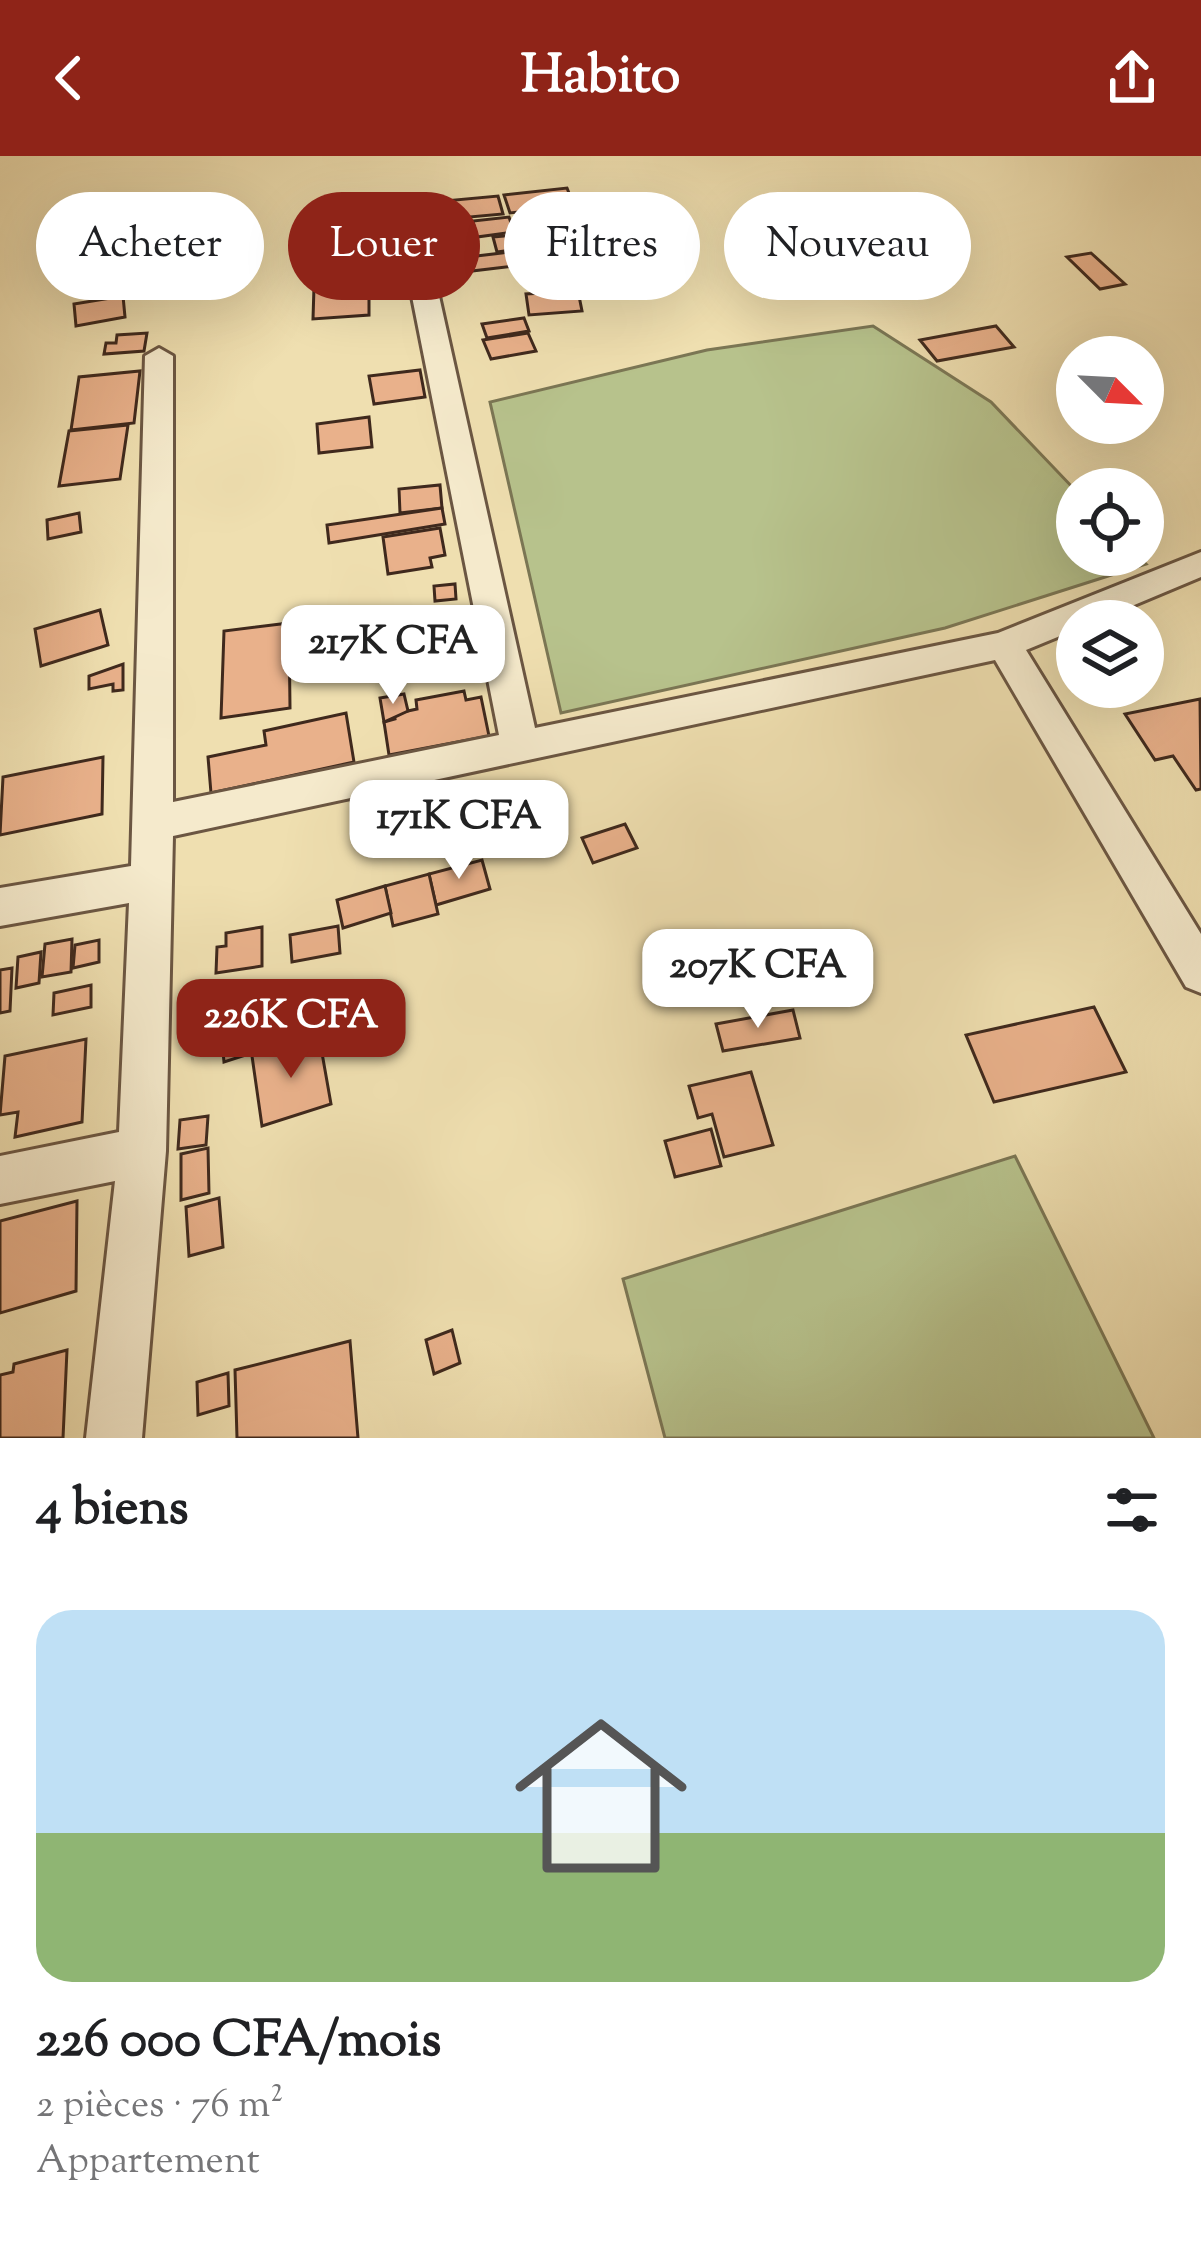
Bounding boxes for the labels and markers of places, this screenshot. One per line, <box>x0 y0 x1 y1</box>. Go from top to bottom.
pin: 217K CFA <box>269 605 517 707</box>
pin: 171K CFA <box>335 780 583 882</box>
pin: 207K CFA <box>634 929 882 1031</box>
pin: 226K CFA <box>167 979 415 1081</box>

